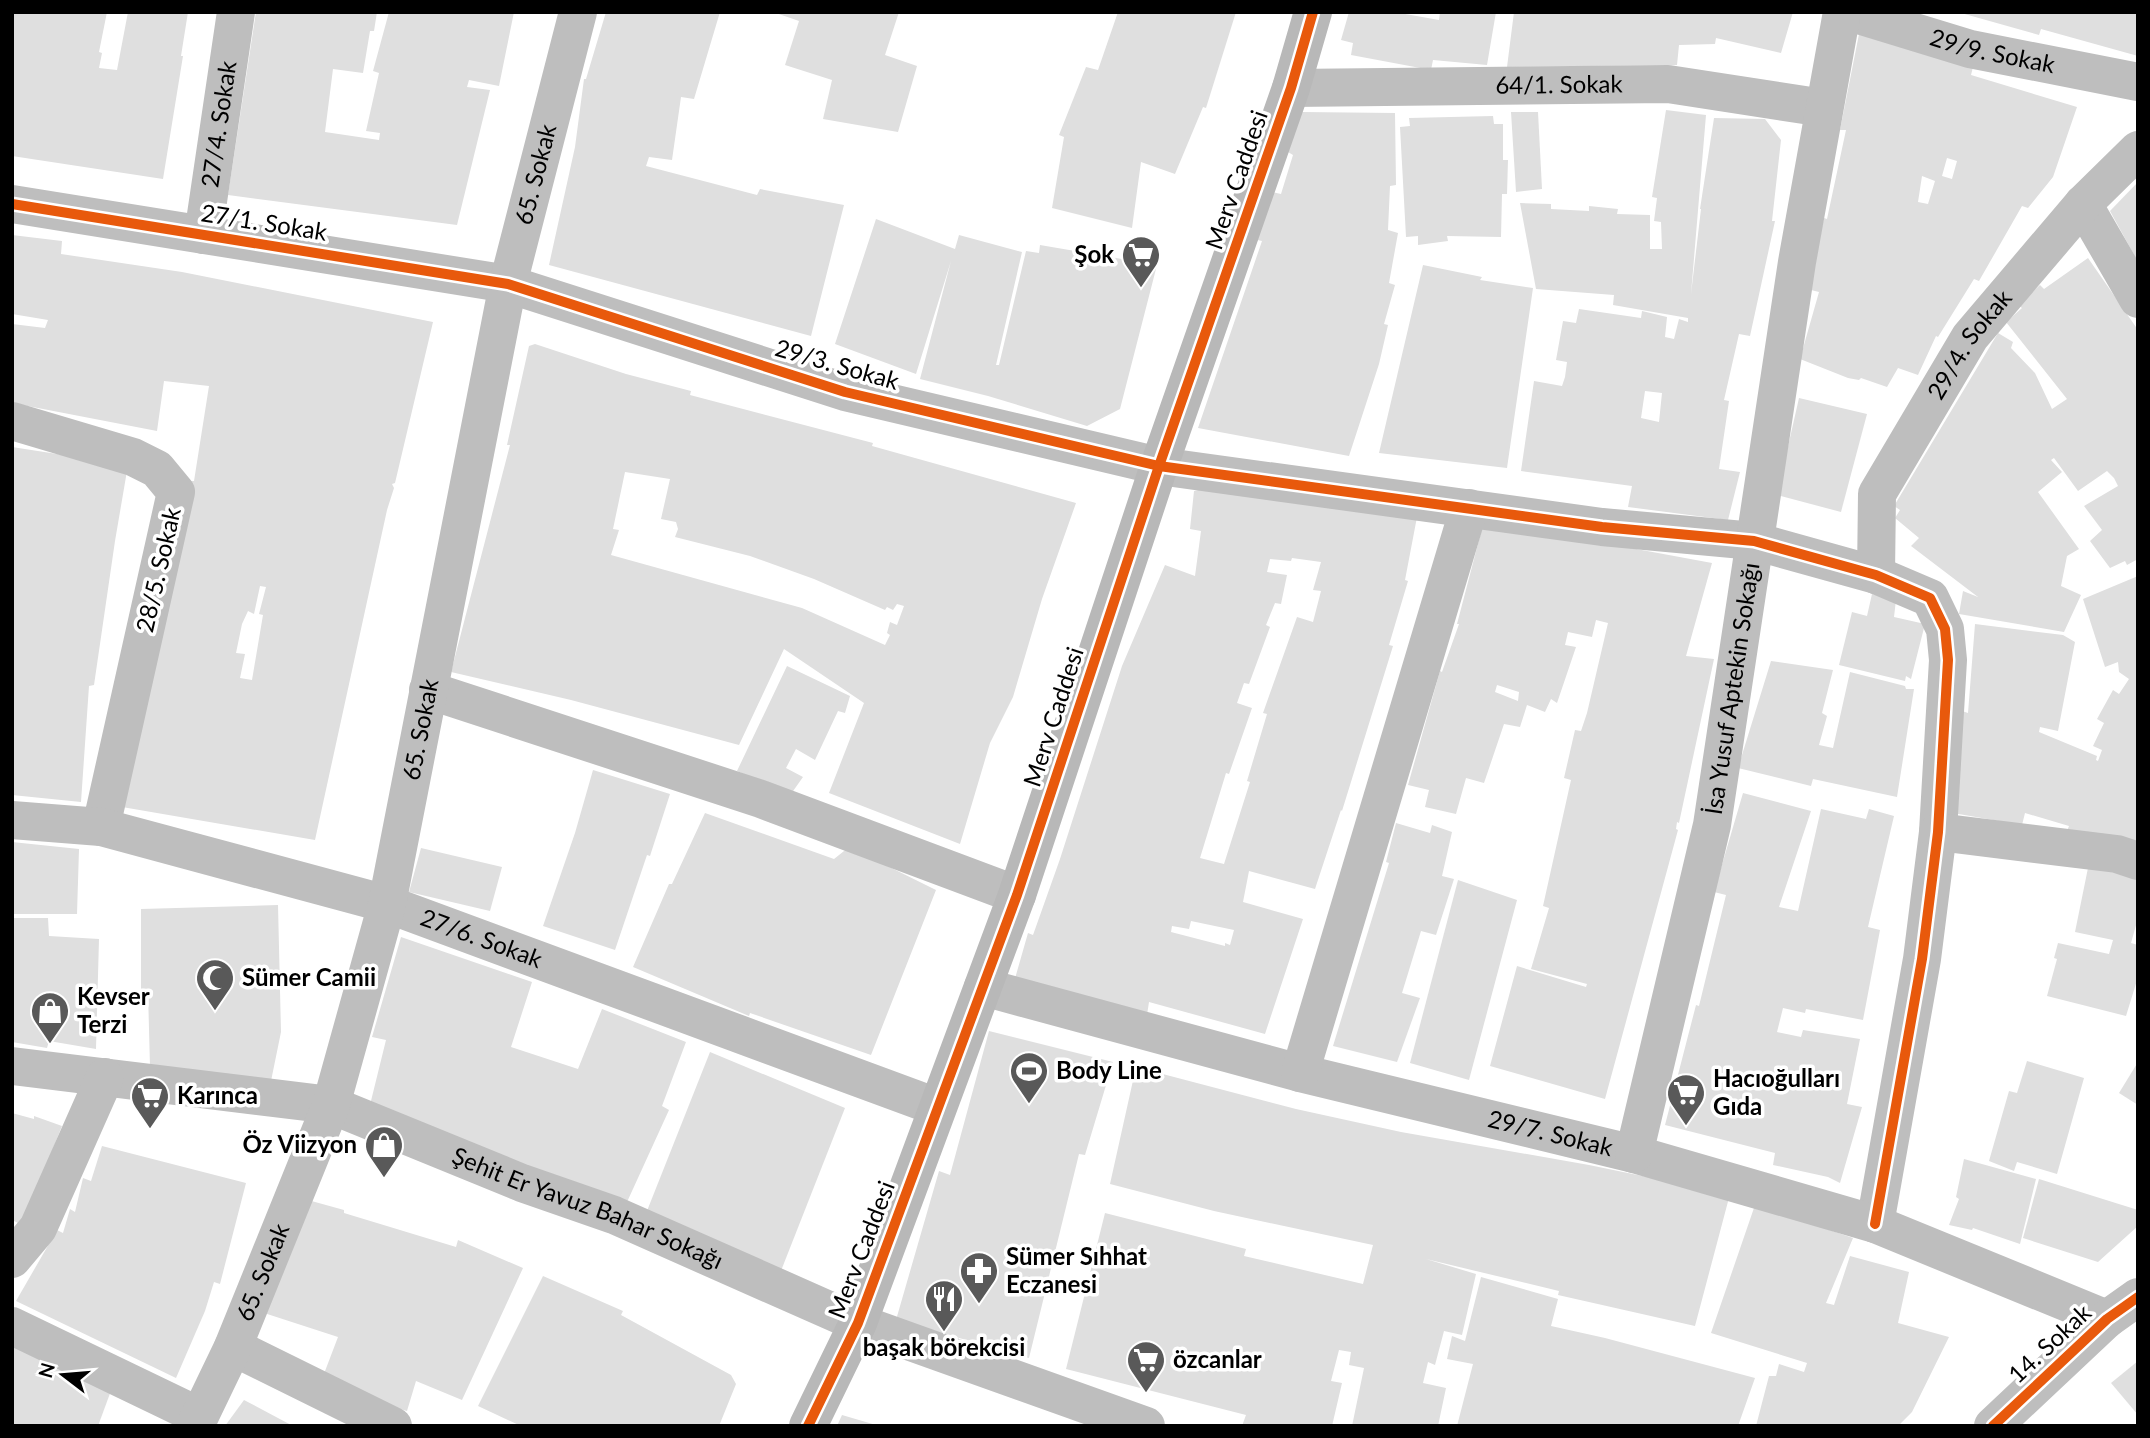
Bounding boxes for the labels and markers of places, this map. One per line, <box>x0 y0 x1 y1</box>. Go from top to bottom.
supermarket icon: Şok <box>1120 234 1162 289</box>
place label: Şok <box>1074 239 1114 268</box>
mosque icon: Sümer Camii <box>194 957 236 1012</box>
place label: Sümer Camii <box>242 962 376 991</box>
place label: Kevser Terzi <box>77 981 150 1038</box>
shop icon: Kevser Terzi <box>29 990 71 1045</box>
sports icon: Body Line <box>1008 1050 1050 1105</box>
place label: Body Line <box>1056 1055 1162 1084</box>
place label: Hacıoğulları Gıda <box>1713 1063 1840 1120</box>
supermarket icon: Hacıoğulları Gıda <box>1665 1072 1707 1127</box>
supermarket icon: Karınca <box>129 1075 171 1130</box>
place label: Karınca <box>177 1080 258 1109</box>
shop icon: Öz Viizyon <box>363 1124 405 1179</box>
place label: Öz Viizyon <box>242 1129 357 1158</box>
place label: Sümer Sıhhat Eczanesi <box>1006 1241 1147 1298</box>
pharmacy icon: Sümer Sıhhat Eczanesi <box>958 1250 1000 1305</box>
restaurant icon: başak börekcisi <box>923 1278 965 1333</box>
place label: başak börekcisi <box>863 1332 1025 1361</box>
supermarket icon: özcanlar <box>1125 1339 1167 1394</box>
place label: özcanlar <box>1173 1344 1262 1373</box>

